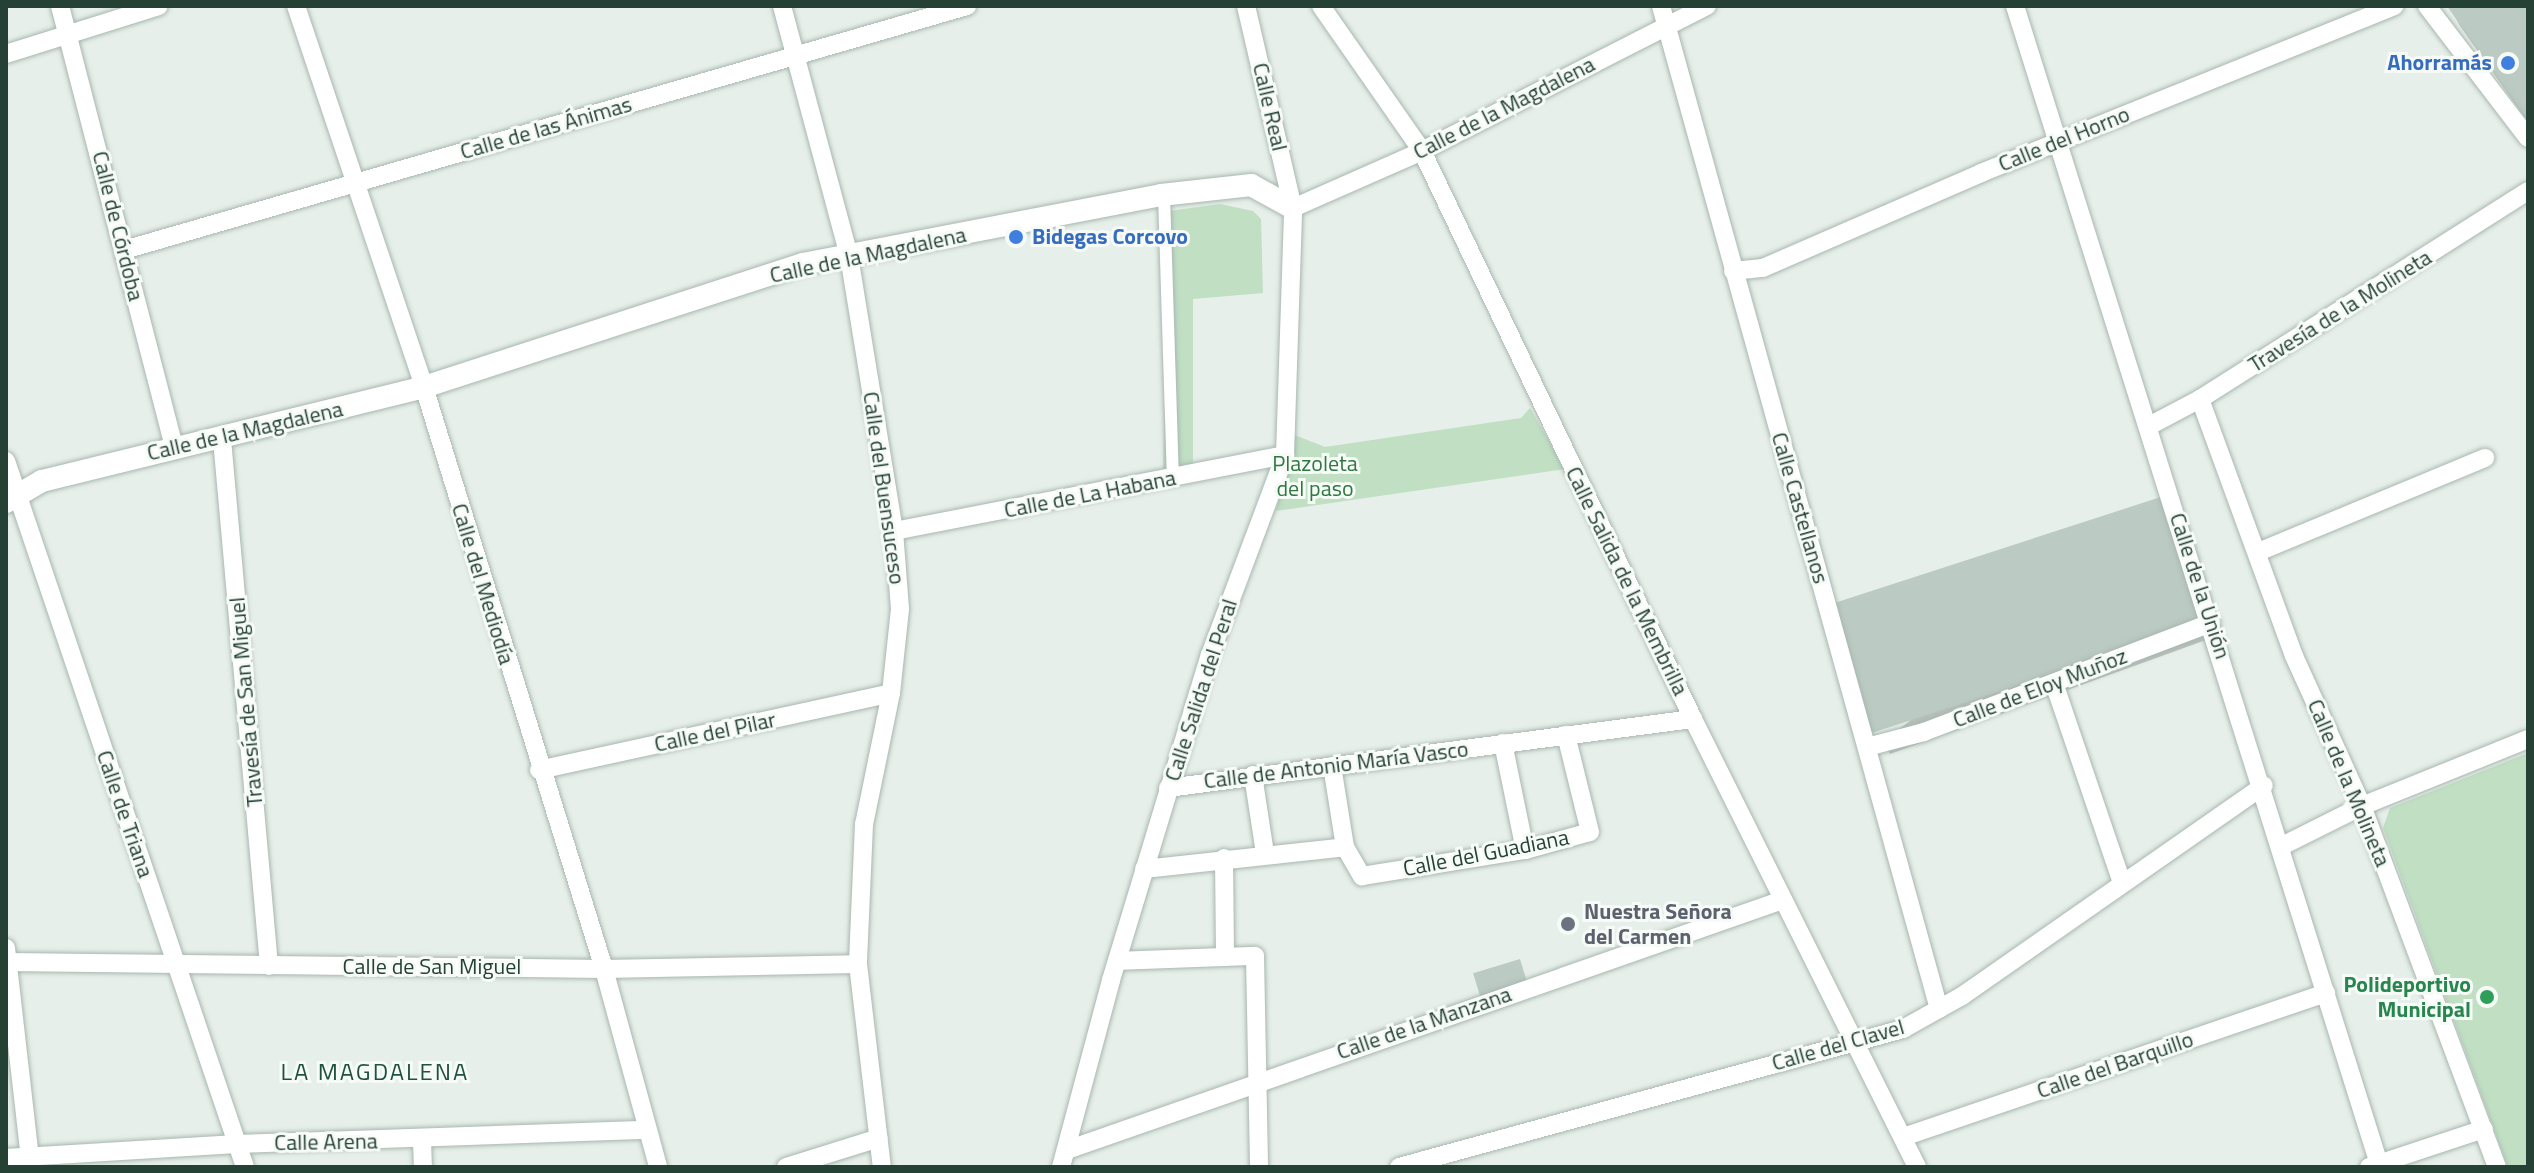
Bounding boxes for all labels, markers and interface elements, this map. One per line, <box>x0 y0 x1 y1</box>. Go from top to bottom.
place label: Ahorramás <box>2387 50 2492 76</box>
street label: Calle de la Magdalena <box>1409 51 1599 165</box>
marker: Ahorramás <box>2499 54 2517 72</box>
street label: Calle Real <box>1247 60 1293 154</box>
street label: Calle de las Ánimas <box>457 91 635 165</box>
street label: Calle del Horno <box>1995 101 2133 177</box>
street label: Calle de Córdoba <box>87 148 149 304</box>
street label: Calle de la Magdalena <box>767 221 969 289</box>
place label: Bidegas Corcovo <box>1032 224 1188 250</box>
marker: Bidegas Corcovo <box>1007 228 1025 246</box>
street label: Travesía de la Molineta <box>2244 244 2436 378</box>
street label: Calle del Buensuceso <box>857 390 911 586</box>
street label: Calle de la Magdalena <box>145 396 345 466</box>
street label: Calle Castellanos <box>1766 429 1834 587</box>
park label: Plazoleta del paso <box>1272 450 1358 502</box>
street label: Calle Salida de la Membrilla <box>1560 462 1694 700</box>
street label: Calle de La Habana <box>1002 464 1178 524</box>
street label: Calle del Mediodía <box>446 500 520 668</box>
street label: Calle de la Unión <box>2164 510 2236 662</box>
street label: Travesía de San Miguel <box>224 596 268 808</box>
street label: Calle Salida del Peral <box>1159 596 1243 784</box>
street label: Calle de Eloy Muñoz <box>1949 643 2131 733</box>
street label: Calle de la Molineta <box>2302 695 2396 871</box>
street label: Calle del Pilar <box>652 706 778 758</box>
street label: Calle de Antonio María Vasco <box>1202 736 1470 794</box>
street label: Calle de Triana <box>91 747 159 881</box>
street label: Calle del Guadiana <box>1401 824 1571 882</box>
place label: Nuestra Señora del Carmen <box>1584 898 1732 950</box>
marker: Nuestra Señora del Carmen <box>1559 915 1577 933</box>
street label: Calle de San Miguel <box>343 954 521 980</box>
place label: Polideportivo Municipal <box>2343 971 2471 1022</box>
street label: Calle de la Manzana <box>1333 981 1515 1065</box>
marker: Polideportivo Municipal <box>2478 988 2496 1006</box>
street label: Calle del Clavel <box>1769 1014 1907 1076</box>
street label: Calle del Barquillo <box>2033 1026 2197 1104</box>
district label: LA MAGDALENA <box>281 1058 469 1086</box>
street label: Calle Arena <box>274 1128 378 1156</box>

